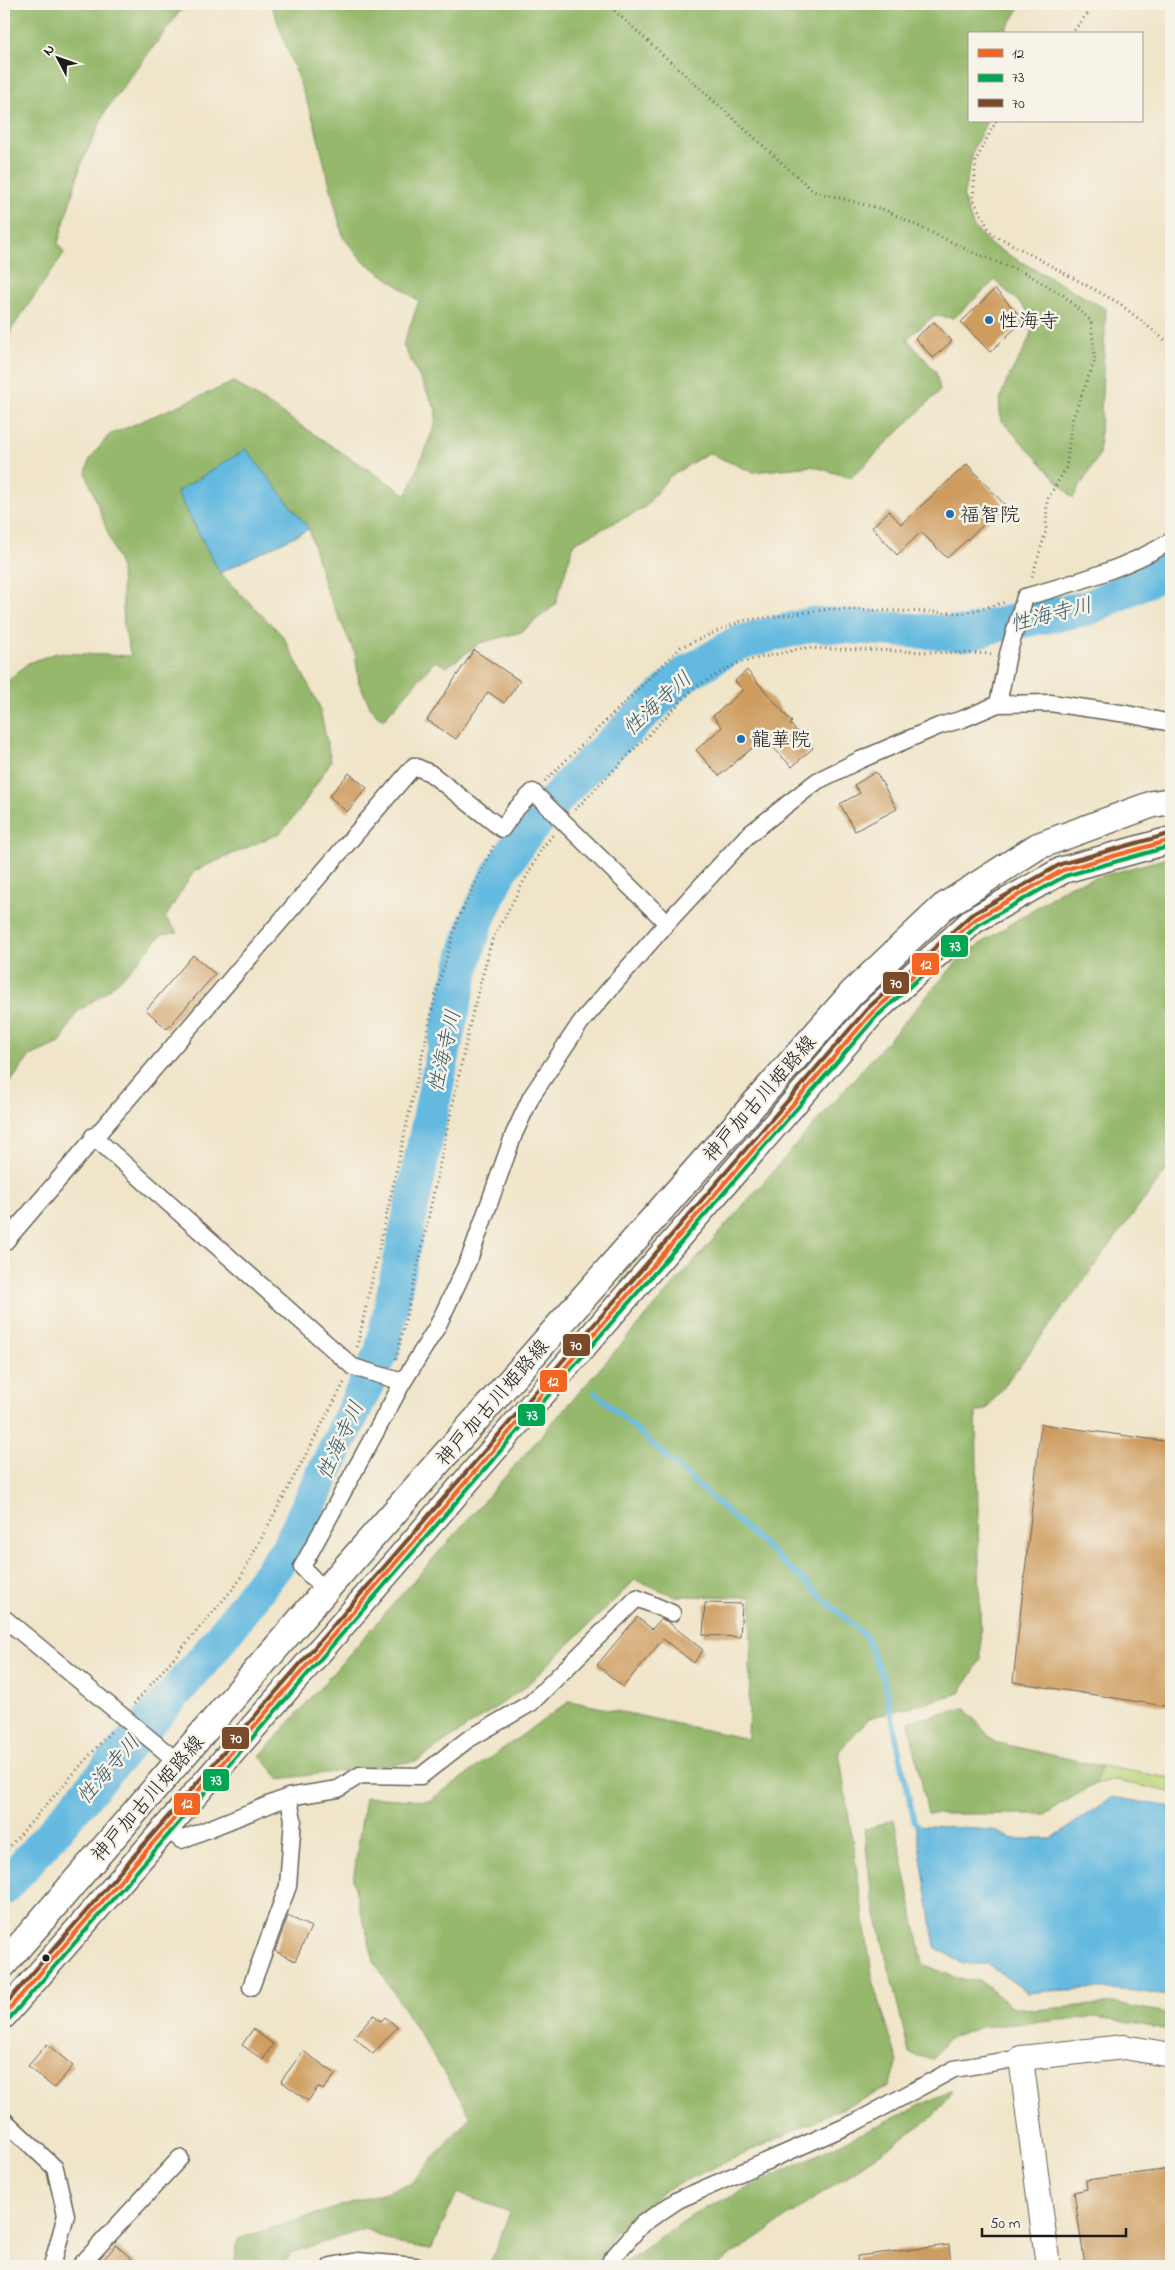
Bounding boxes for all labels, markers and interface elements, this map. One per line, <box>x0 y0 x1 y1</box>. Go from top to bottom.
north arrow <box>32 32 82 82</box>
legend <box>968 32 1142 122</box>
text: N <box>38 40 60 61</box>
text: 12 <box>1012 43 1025 65</box>
text: 73 <box>1012 67 1024 89</box>
text: 70 <box>1012 93 1025 115</box>
place label: 性海寺 <box>999 308 1059 337</box>
marker: 性海寺 <box>983 314 995 326</box>
place label: 福智院 <box>960 502 1020 531</box>
marker: 福智院 <box>944 508 956 520</box>
water label: 性海寺川 <box>1007 591 1096 641</box>
water label: 性海寺川 <box>617 665 700 744</box>
place label: 龍華院 <box>751 727 811 756</box>
marker: 龍華院 <box>735 733 747 745</box>
line badge: 73 <box>940 934 969 958</box>
text: 73 <box>949 937 961 958</box>
line badge: 12 <box>911 952 940 976</box>
text: 12 <box>920 955 932 976</box>
line badge: 70 <box>882 971 910 995</box>
text: 70 <box>890 974 902 995</box>
water label: 性海寺川 <box>422 1007 470 1096</box>
street label: 神戸加古川姫路線 <box>697 1030 824 1170</box>
line badge: 70 <box>562 1333 591 1357</box>
street label: 神戸加古川姫路線 <box>430 1334 557 1474</box>
text: 70 <box>570 1336 582 1357</box>
line badge: 12 <box>539 1369 568 1393</box>
text: 12 <box>547 1372 559 1393</box>
water label: 性海寺川 <box>310 1396 373 1485</box>
line badge: 73 <box>517 1403 546 1427</box>
text: 73 <box>526 1406 538 1427</box>
line badge: 70 <box>221 1726 250 1750</box>
water label: 性海寺川 <box>71 1729 148 1812</box>
text: 70 <box>230 1729 242 1750</box>
street label: 神戸加古川姫路線 <box>85 1730 212 1870</box>
line badge: 73 <box>202 1768 230 1792</box>
text: 73 <box>210 1771 222 1792</box>
line badge: 12 <box>173 1792 201 1816</box>
text: 12 <box>181 1794 193 1815</box>
unlabelled marker <box>41 1953 51 1963</box>
scale bar <box>982 2205 1126 2237</box>
text: 50 m <box>990 2213 1021 2235</box>

